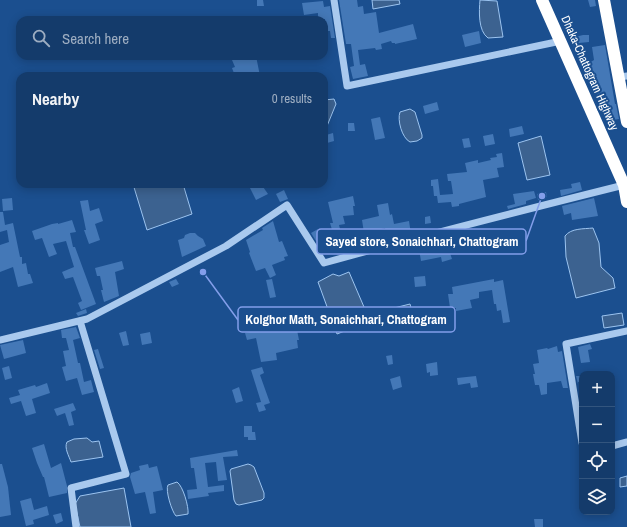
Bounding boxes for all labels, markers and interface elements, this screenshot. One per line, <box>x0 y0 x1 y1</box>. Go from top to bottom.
street label: Dhaka-Chattogram Highway <box>557 13 623 133</box>
search box <box>16 16 328 60</box>
icon: search <box>30 27 52 49</box>
text: Search here <box>62 28 129 49</box>
text: Nearby <box>32 87 79 110</box>
text: 0 results <box>272 90 312 107</box>
callout: Sayed store, Sonaichhari, Chattogram <box>317 229 526 254</box>
text: Sayed store, Sonaichhari, Chattogram <box>325 233 519 250</box>
callout: Kolghor Math, Sonaichhari, Chattogram <box>238 307 455 332</box>
text: Kolghor Math, Sonaichhari, Chattogram <box>245 311 447 328</box>
map controls <box>579 371 615 515</box>
button: + <box>579 371 615 407</box>
button: − <box>579 407 615 443</box>
button: locate <box>579 443 615 479</box>
button: layers <box>579 479 615 515</box>

